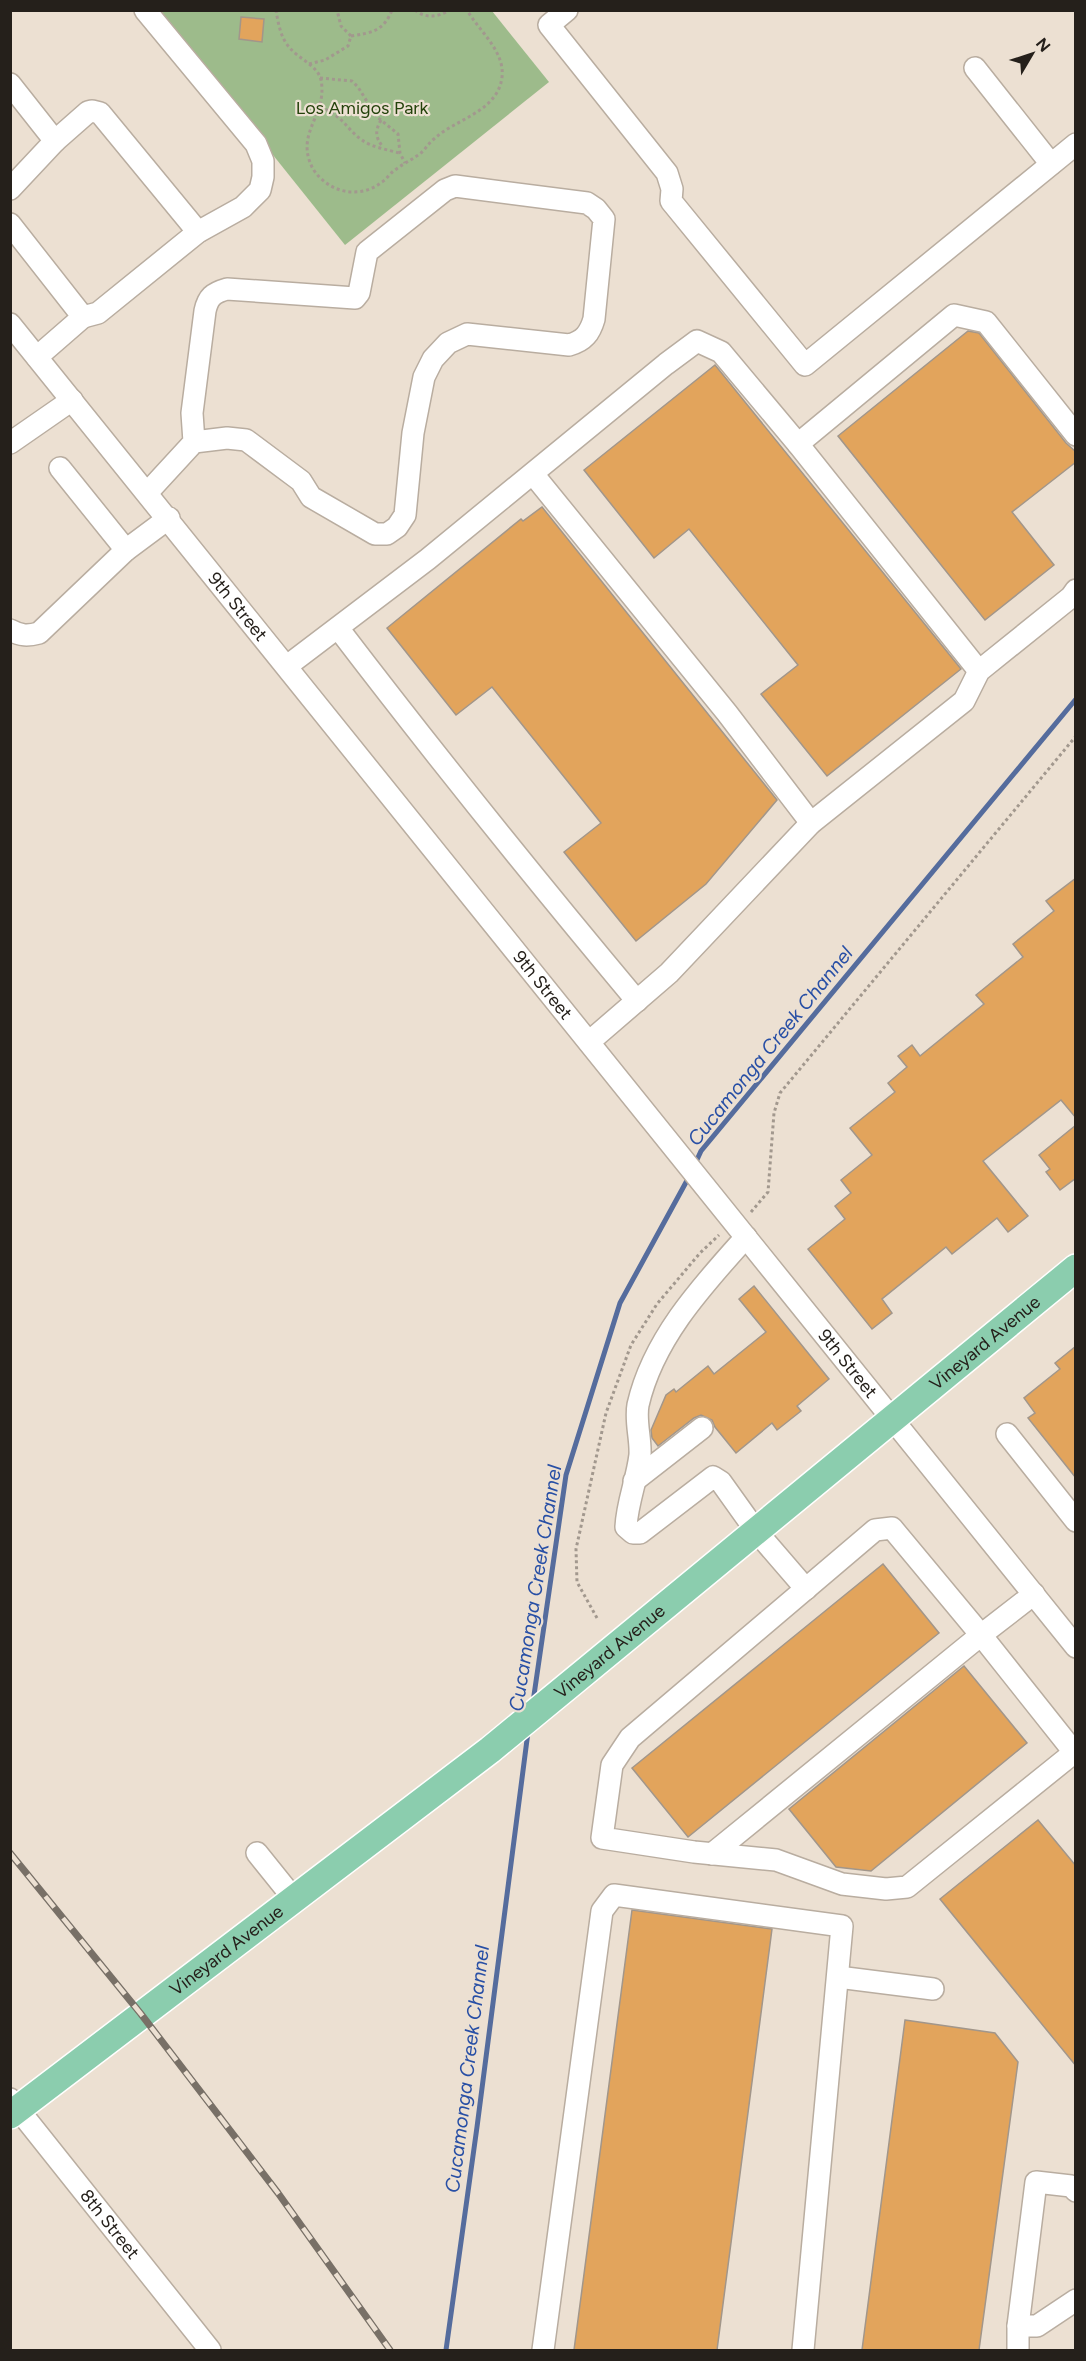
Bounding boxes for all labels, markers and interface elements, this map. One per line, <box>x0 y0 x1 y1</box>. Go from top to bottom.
north arrow <box>1002 24 1062 84</box>
text: N <box>1032 34 1055 56</box>
park label: Los Amigos Park <box>296 97 428 119</box>
street label: 9th Street <box>203 568 272 646</box>
water label: Cucamonga Creek Channel <box>682 941 858 1150</box>
street label: 9th Street <box>508 946 577 1024</box>
street label: Vineyard Avenue <box>925 1291 1045 1395</box>
street label: 9th Street <box>813 1325 882 1402</box>
water label: Cucamonga Creek Channel <box>504 1463 566 1713</box>
street label: Vineyard Avenue <box>550 1600 670 1703</box>
street label: Vineyard Avenue <box>165 1900 288 2001</box>
water label: Cucamonga Creek Channel <box>440 1943 494 2194</box>
street label: 8th Street <box>75 2185 144 2264</box>

